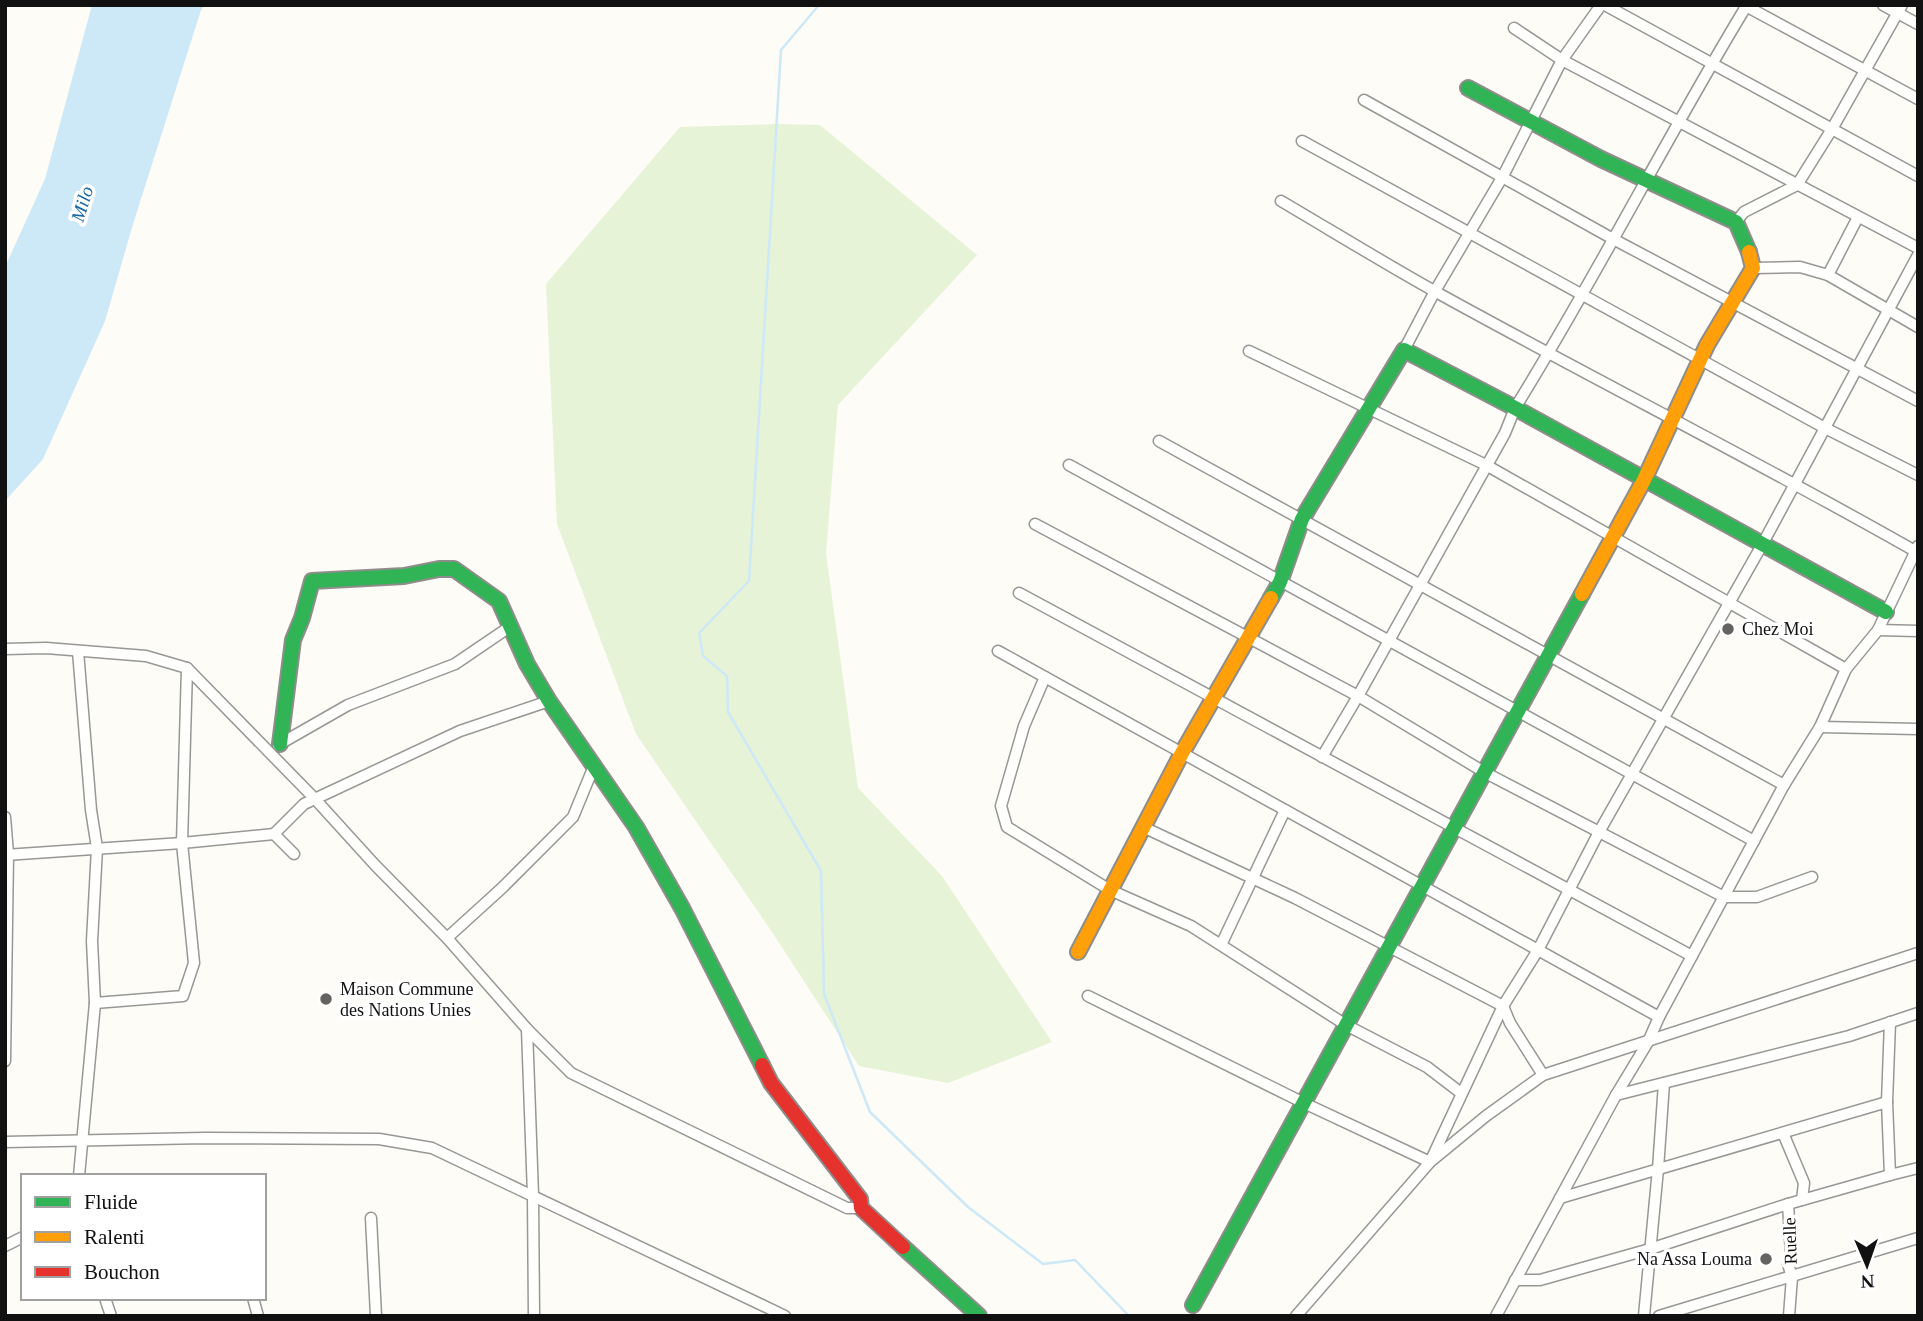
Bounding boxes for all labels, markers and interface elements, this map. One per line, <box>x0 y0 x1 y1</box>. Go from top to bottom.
water label: Milo <box>66 184 97 225</box>
place label: Chez Moi <box>1742 619 1814 639</box>
marker: Chez Moi <box>1720 621 1736 637</box>
place label: Maison Commune des Nations Unies <box>340 979 474 1020</box>
marker: Maison Commune des Nations Unies <box>318 991 334 1007</box>
legend <box>21 1174 266 1300</box>
text: Fluide <box>84 1190 138 1214</box>
street label: Ruelle <box>1779 1217 1801 1265</box>
text: Ralenti <box>84 1225 145 1249</box>
north arrow <box>1832 1230 1902 1300</box>
place label: Na Assa Louma <box>1637 1249 1752 1269</box>
marker: Na Assa Louma <box>1758 1251 1774 1267</box>
text: Bouchon <box>84 1260 160 1284</box>
text: N <box>1860 1271 1875 1292</box>

